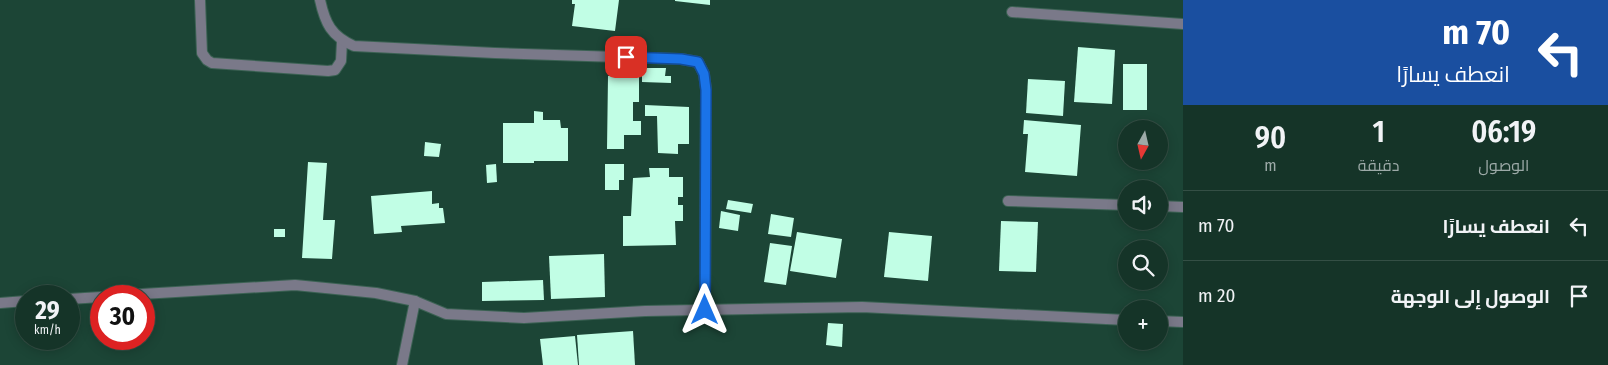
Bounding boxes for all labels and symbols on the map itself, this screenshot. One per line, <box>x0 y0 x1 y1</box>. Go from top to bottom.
pin <box>605 36 647 78</box>
north arrow <box>1118 120 1168 170</box>
position arrow <box>678 283 730 335</box>
speed limit sign: 30 <box>90 285 155 350</box>

